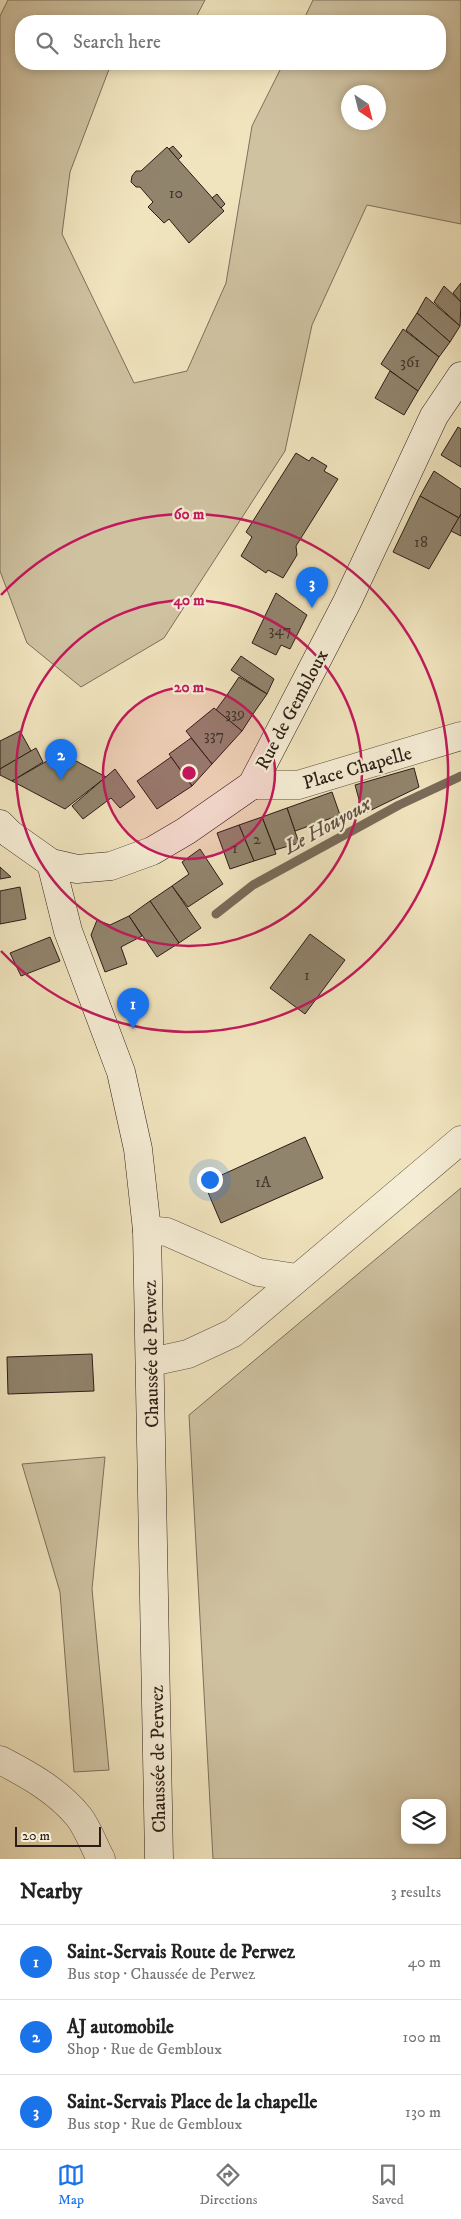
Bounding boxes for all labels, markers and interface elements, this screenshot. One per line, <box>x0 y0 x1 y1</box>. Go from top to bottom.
search box <box>15 15 446 70</box>
icon: search <box>33 29 61 57</box>
text: Search here <box>73 31 161 54</box>
north arrow <box>341 85 386 130</box>
house number: 10 <box>169 183 183 203</box>
house number: 361 <box>400 352 420 372</box>
text: 60 m <box>174 505 205 524</box>
house number: 18 <box>414 532 428 552</box>
pin: 3 <box>296 567 328 608</box>
text: 40 m <box>172 591 205 610</box>
house number: 347 <box>268 620 292 640</box>
street label: Rue de Gembloux <box>251 645 334 774</box>
text: 20 m <box>174 678 205 697</box>
house number: 339 <box>225 703 245 723</box>
house number: 337 <box>204 725 224 745</box>
pin: 2 <box>45 739 77 780</box>
street label: Place Chapelle <box>300 742 415 795</box>
centre of rings <box>180 764 198 782</box>
water label: Le Houyoux <box>279 791 377 861</box>
house number: 2 <box>253 829 261 849</box>
house number: 1 <box>232 838 238 858</box>
house number: 1 <box>304 965 310 985</box>
pin: 1 <box>117 988 149 1029</box>
your location <box>197 1167 223 1193</box>
house number: 1A <box>255 1172 272 1192</box>
street label: Chaussée de Perwez <box>139 1280 164 1428</box>
street label: Chaussée de Perwez <box>146 1685 171 1833</box>
map controls <box>401 1799 446 1844</box>
button: layers <box>401 1799 446 1844</box>
scale bar <box>15 1824 101 1847</box>
text: 20 m <box>22 1827 50 1845</box>
text: Nearby <box>20 1879 82 1905</box>
text: 3 results <box>391 1882 441 1902</box>
text: Saint-Servais Route de Perwez <box>67 1941 295 1964</box>
text: 1 <box>33 1952 39 1972</box>
text: 40 m <box>408 1952 441 1972</box>
text: Bus stop · Chaussée de Perwez <box>67 1964 255 1984</box>
text: AJ automobile <box>67 2016 174 2039</box>
text: 2 <box>32 2027 40 2047</box>
text: 100 m <box>403 2027 441 2047</box>
text: Shop · Rue de Gembloux <box>67 2039 222 2059</box>
text: Saint-Servais Place de la chapelle <box>67 2091 317 2114</box>
text: 3 <box>33 2102 39 2122</box>
text: 130 m <box>405 2102 441 2122</box>
text: Bus stop · Rue de Gembloux <box>67 2114 242 2134</box>
tab: Map <box>57 2161 85 2209</box>
tab: Directions <box>199 2161 257 2209</box>
tab: Saved <box>372 2161 404 2209</box>

